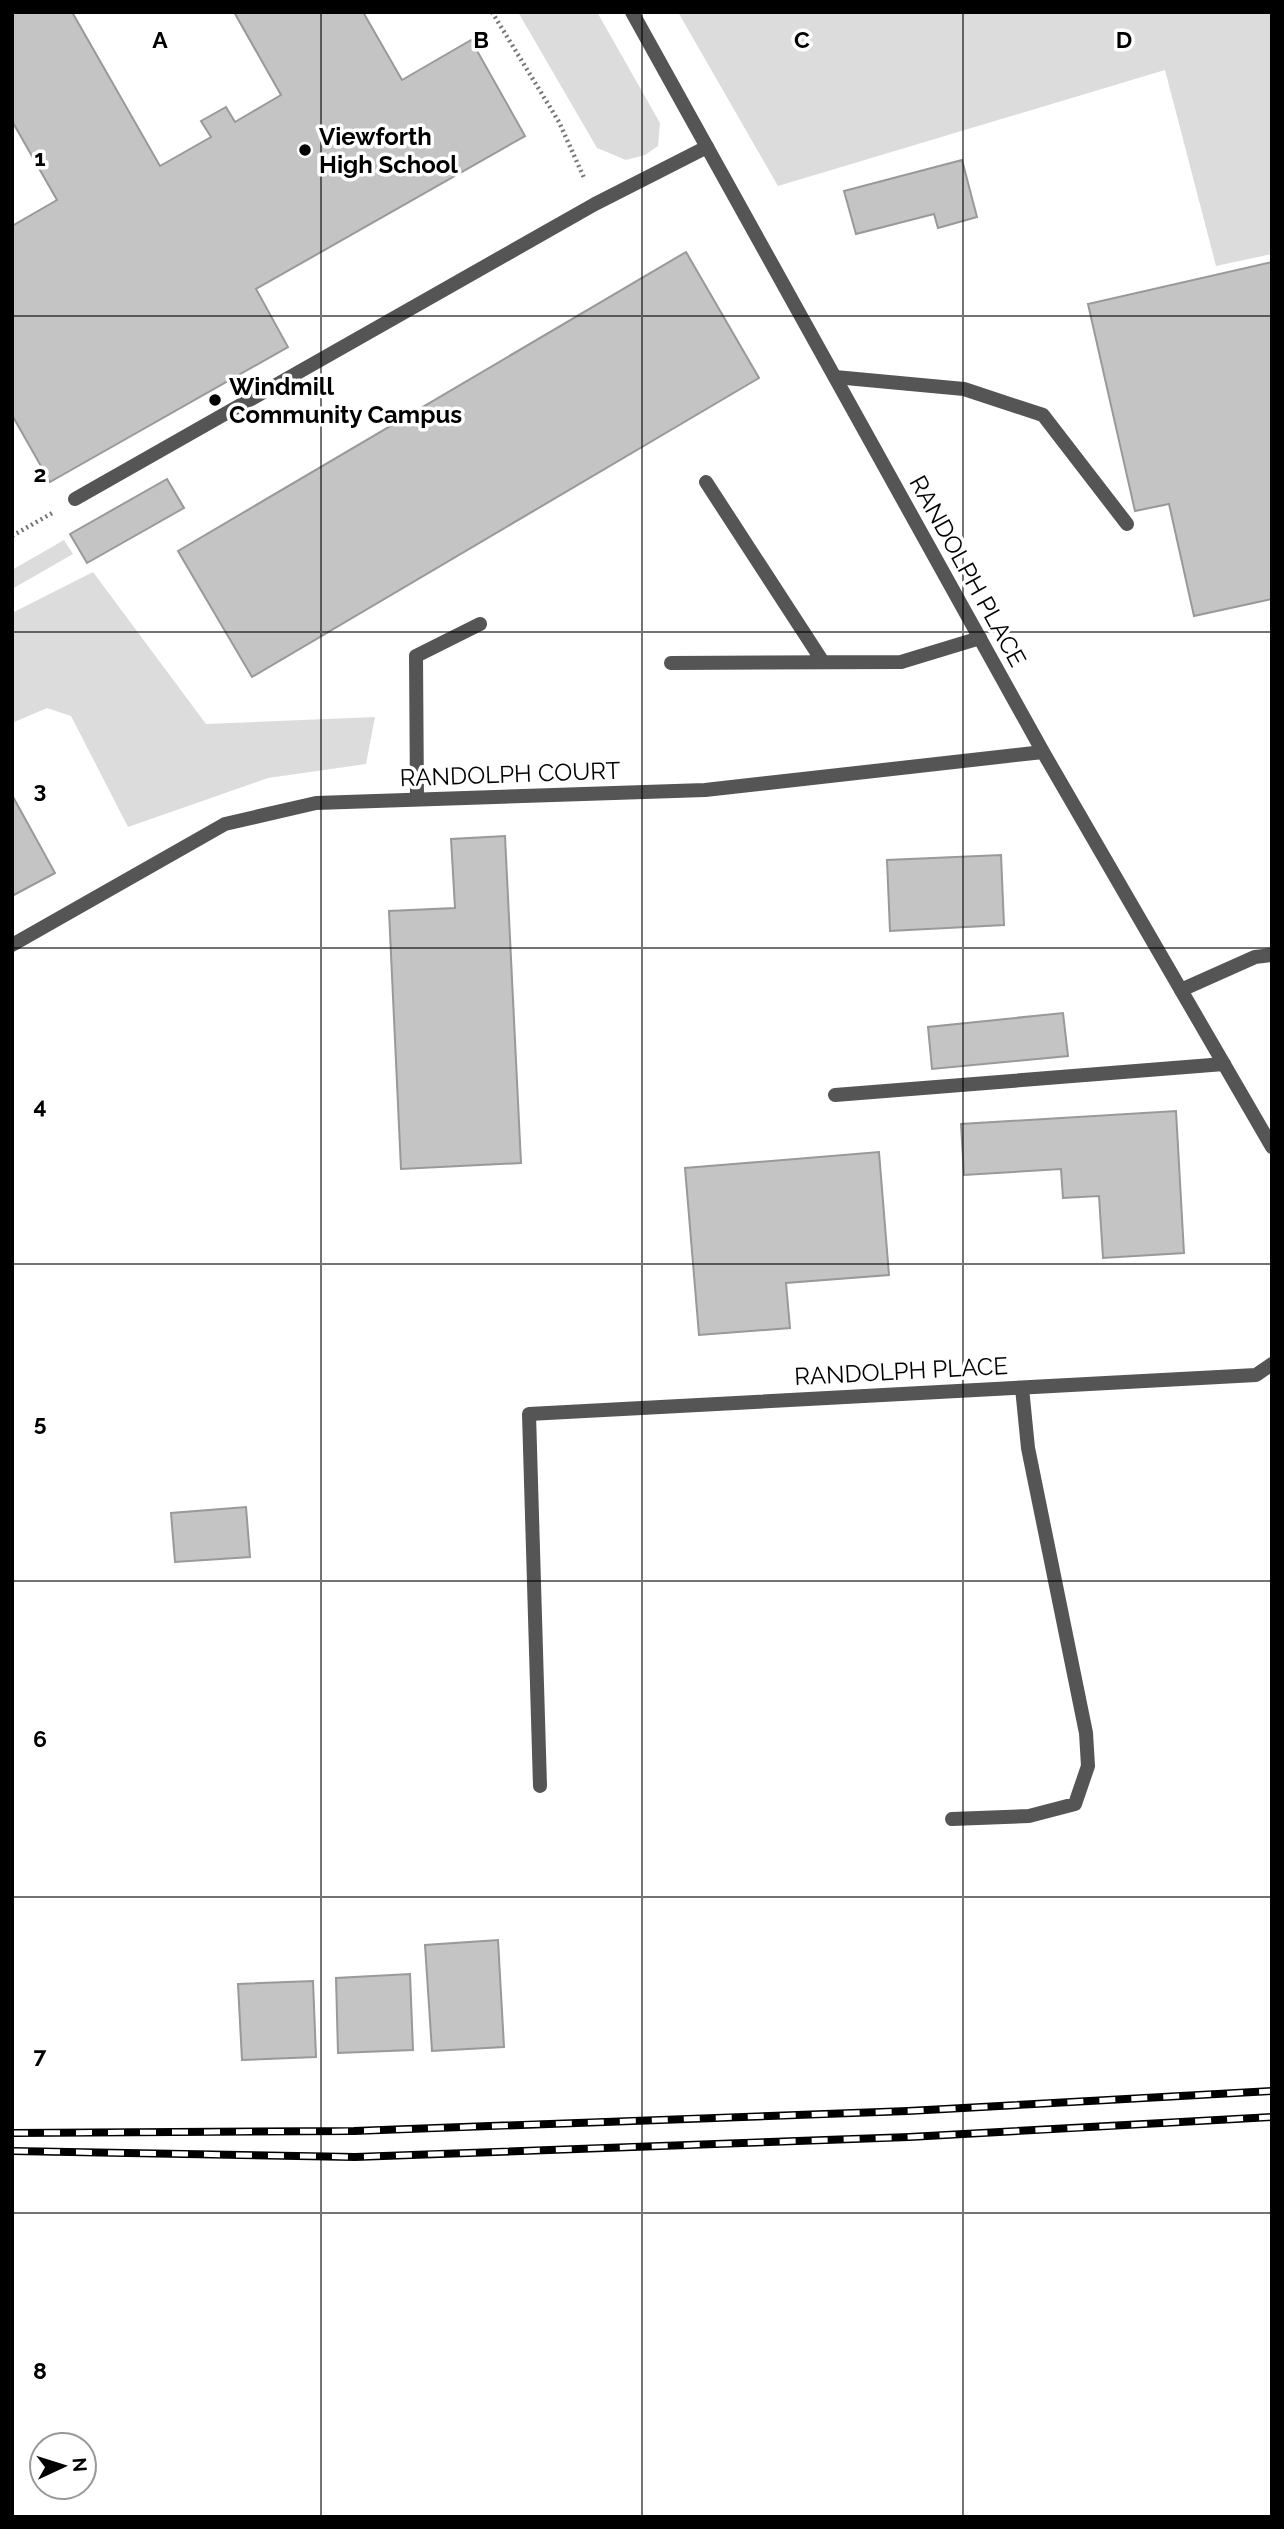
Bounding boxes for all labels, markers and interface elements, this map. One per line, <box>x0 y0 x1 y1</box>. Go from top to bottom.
text: A <box>152 26 168 53</box>
text: B <box>473 26 489 53</box>
text: C <box>794 26 810 53</box>
text: D <box>1116 26 1132 53</box>
place label: Viewforth High School <box>319 122 458 179</box>
marker: Viewforth High School <box>297 142 313 158</box>
text: 1 <box>34 144 46 171</box>
place label: Windmill Community Campus <box>229 372 462 429</box>
marker: Windmill Community Campus <box>207 392 223 408</box>
text: 2 <box>34 460 46 487</box>
street label: RANDOLPH PLACE <box>903 470 1033 672</box>
street label: RANDOLPH COURT <box>399 756 621 792</box>
text: 3 <box>34 776 46 803</box>
text: 4 <box>33 1092 47 1119</box>
street label: RANDOLPH PLACE <box>793 1351 1009 1391</box>
text: 5 <box>34 1409 47 1436</box>
text: 6 <box>33 1725 47 1752</box>
text: 7 <box>34 2041 47 2068</box>
text: 8 <box>33 2357 47 2384</box>
north arrow <box>28 2431 98 2501</box>
text: N <box>68 2457 91 2473</box>

